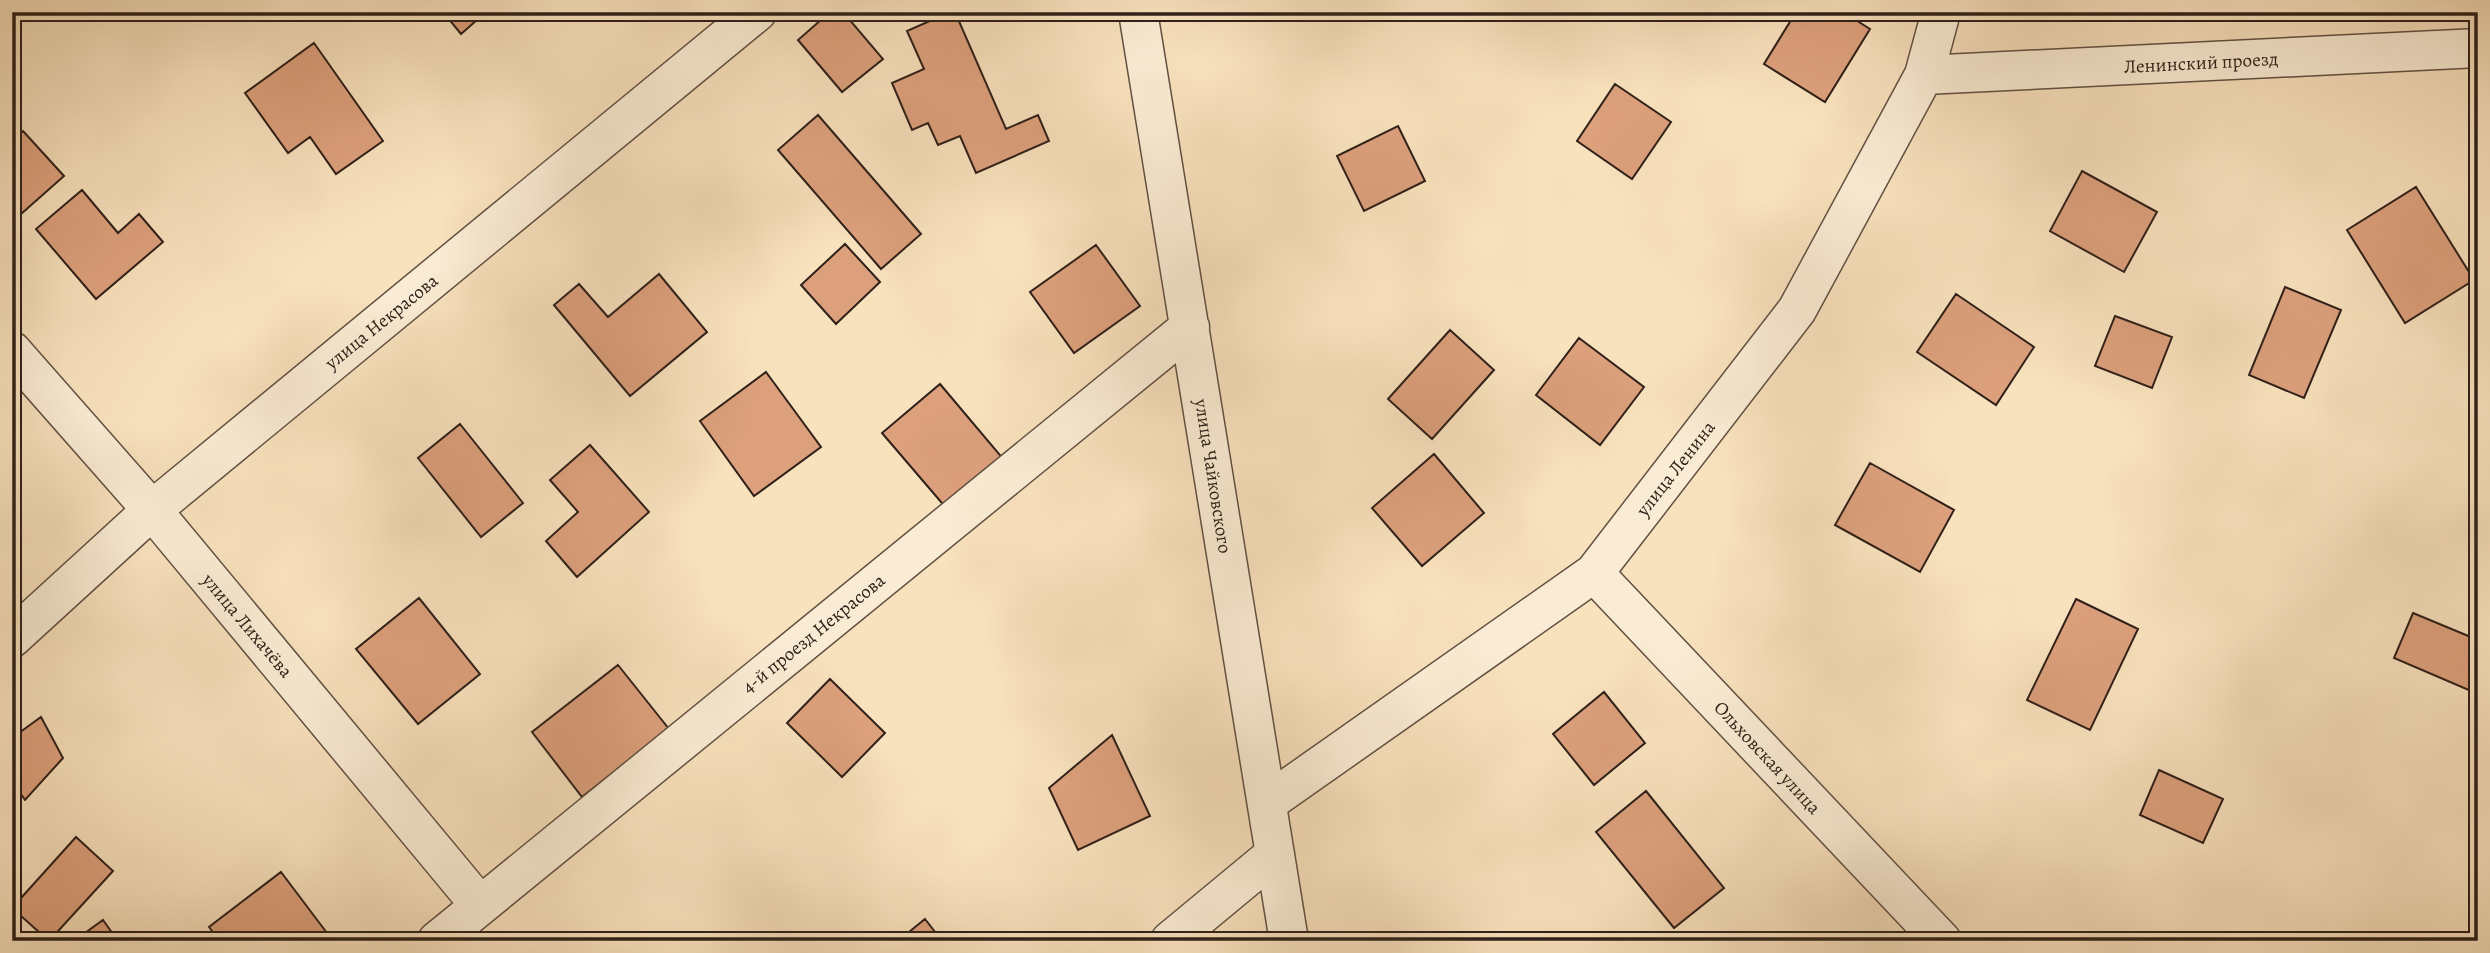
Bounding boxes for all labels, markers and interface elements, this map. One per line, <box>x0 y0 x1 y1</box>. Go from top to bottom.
street label: Ленинский проезд <box>2123 46 2279 80</box>
street label: улица Некрасова <box>319 268 444 376</box>
street label: улица Чайковского <box>1188 396 1238 555</box>
street label: улица Ленина <box>1630 415 1722 523</box>
street label: улица Лихачёва <box>195 567 299 684</box>
street label: 4-й проезд Некрасова <box>736 568 891 700</box>
street label: Ольховская улица <box>1708 695 1827 820</box>

